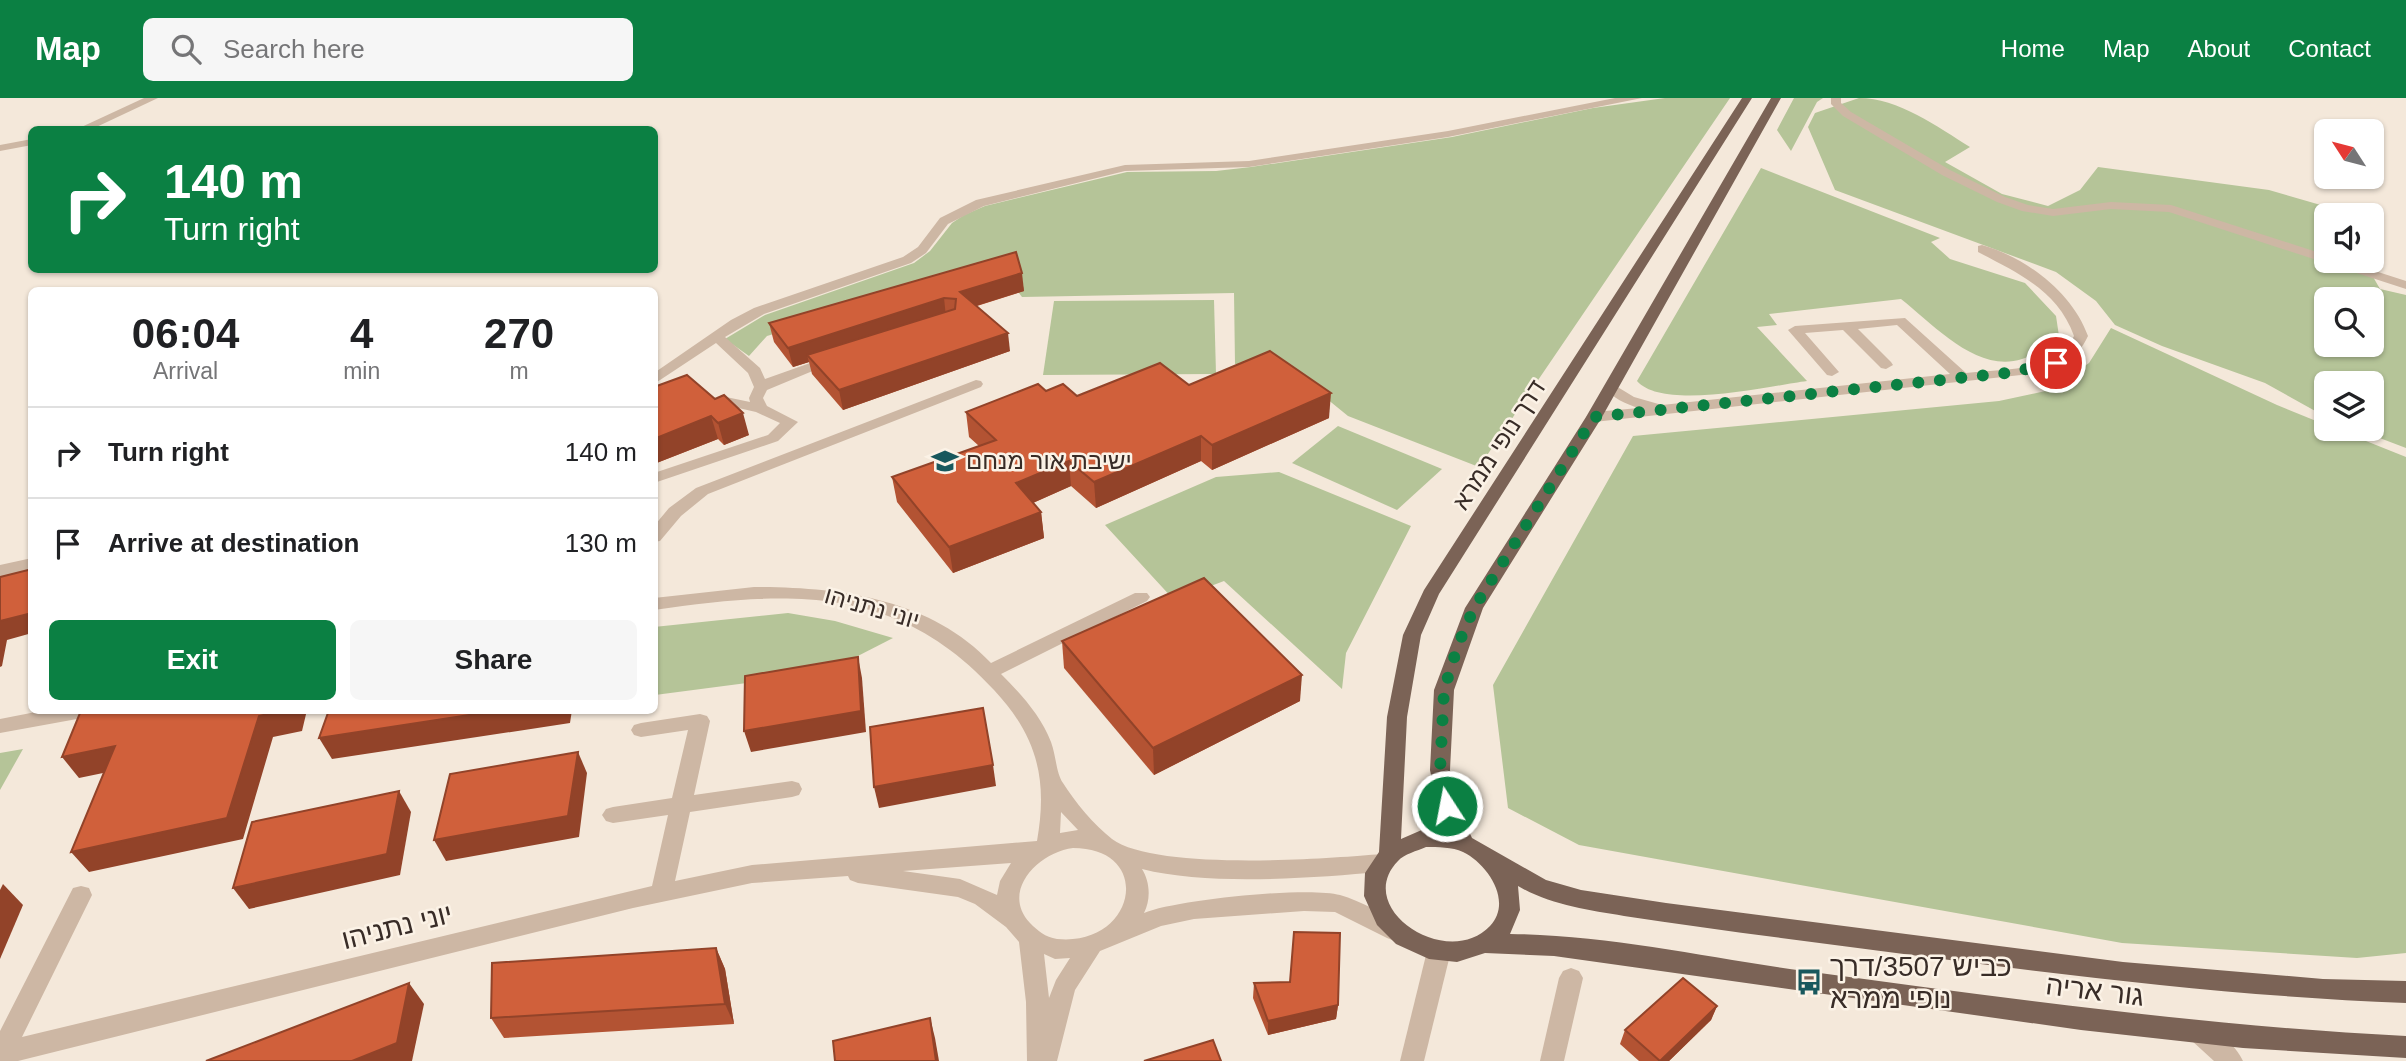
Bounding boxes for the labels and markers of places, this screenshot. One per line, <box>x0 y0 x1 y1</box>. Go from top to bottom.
pin <box>2026 333 2086 393</box>
school or university icon: ישיבת אור מנחם <box>930 446 960 476</box>
place label: ישיבת אור מנחם <box>966 447 1132 474</box>
place label: כביש 3507/דרך נופי ממרא <box>1830 951 2012 1014</box>
bus stop icon: כביש 3507/דרך נופי ממרא <box>1794 967 1824 997</box>

